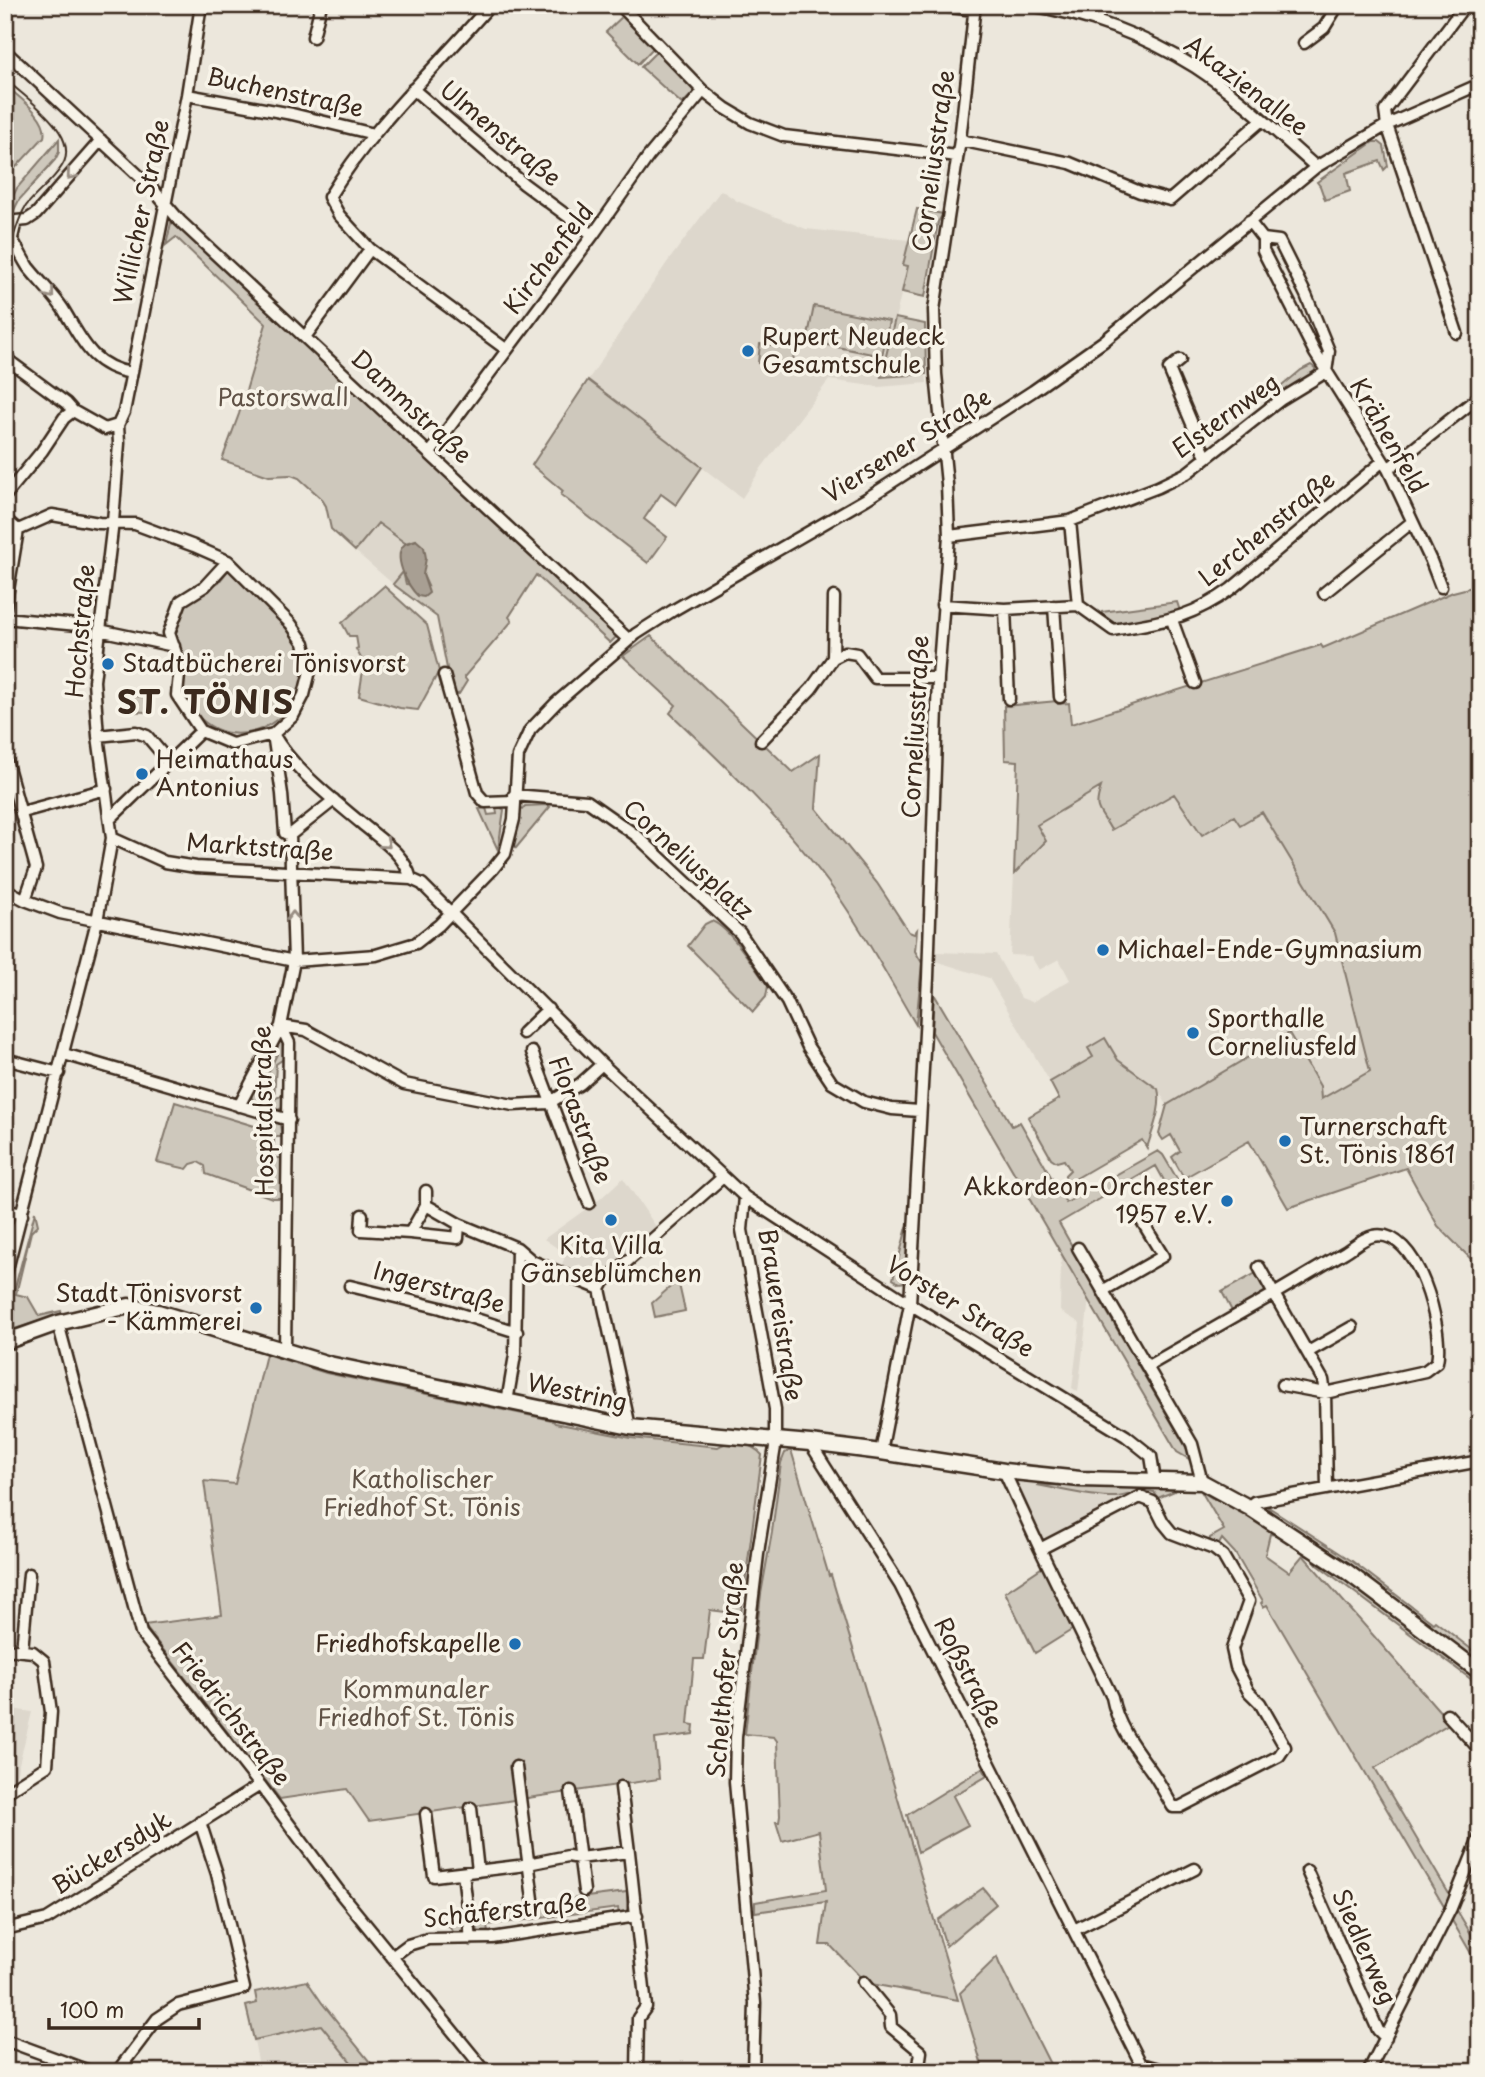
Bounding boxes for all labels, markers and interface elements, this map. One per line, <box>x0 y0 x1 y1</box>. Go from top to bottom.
street label: Akazienallee <box>1177 26 1317 143</box>
street label: Buchenstraße <box>204 57 367 125</box>
street label: Corneliusstraße <box>901 67 963 254</box>
street label: Ulmenstraße <box>433 71 570 194</box>
street label: Willicher Straße <box>103 116 177 307</box>
one-way arrow <box>67 167 79 180</box>
street label: Kirchenfeld <box>494 195 601 321</box>
one-way arrow <box>42 285 54 298</box>
place label: Rupert Neudeck Gesamtschule <box>762 317 945 381</box>
street label: Dammstraße <box>344 340 481 471</box>
marker: Rupert Neudeck Gesamtschule <box>740 343 756 359</box>
street label: Elsternweg <box>1164 363 1286 466</box>
street label: Krähenfeld <box>1342 371 1437 499</box>
park label: Pastorswall <box>217 378 349 414</box>
street label: Viersener Straße <box>815 378 997 511</box>
street label: Lerchenstraße <box>1190 461 1342 594</box>
street label: Hochstraße <box>55 562 103 699</box>
street label: Corneliusstraße <box>891 634 937 819</box>
place label: Stadtbücherei Tönisvorst <box>122 644 406 680</box>
marker: Stadtbücherei Tönisvorst <box>100 656 116 672</box>
district label: ST. TÖNIS <box>117 677 295 725</box>
place label: Heimathaus Antonius <box>156 740 294 804</box>
marker: Heimathaus Antonius <box>134 766 150 782</box>
street label: Corneliusplatz <box>616 790 763 927</box>
street label: Marktstraße <box>185 823 335 869</box>
one-way arrow <box>378 836 391 848</box>
one-way arrow <box>285 910 300 921</box>
place label: Michael-Ende-Gymnasium <box>1117 930 1423 966</box>
marker: Michael-Ende-Gymnasium <box>1095 942 1111 958</box>
place label: Sporthalle Corneliusfeld <box>1207 999 1357 1063</box>
street label: Hospitalstraße <box>243 1025 281 1197</box>
marker: Sporthalle Corneliusfeld <box>1185 1025 1201 1041</box>
street label: Florastraße <box>541 1050 623 1189</box>
place label: Turnerschaft St. Tönis 1861 <box>1299 1107 1455 1171</box>
marker: Turnerschaft St. Tönis 1861 <box>1277 1133 1293 1149</box>
place label: Akkordeon-Orchester 1957 e.V. <box>964 1167 1214 1231</box>
marker: Akkordeon-Orchester 1957 e.V. <box>1219 1193 1235 1209</box>
marker: Kita Villa Gänseblümchen <box>603 1212 619 1228</box>
place label: Kita Villa Gänseblümchen <box>520 1226 702 1290</box>
street label: Brauereistraße <box>751 1226 813 1404</box>
street label: Vorster Straße <box>880 1245 1042 1365</box>
street label: Ingerstraße <box>370 1251 509 1321</box>
place label: Stadt Tönisvorst - Kämmerei <box>55 1274 242 1338</box>
marker: Stadt Tönisvorst - Kämmerei <box>248 1300 264 1316</box>
street label: Westring <box>524 1363 631 1419</box>
park label: Katholischer Friedhof St. Tönis <box>323 1460 521 1524</box>
street label: Schelthofer Straße <box>697 1560 751 1780</box>
street label: Roßstraße <box>926 1610 1013 1734</box>
place label: Friedhofskapelle <box>315 1624 501 1660</box>
street label: Friedrichstraße <box>165 1633 301 1793</box>
marker: Friedhofskapelle <box>507 1636 523 1652</box>
park label: Kommunaler Friedhof St. Tönis <box>317 1670 515 1734</box>
street label: Bückersdyk <box>44 1800 178 1902</box>
street label: Siedlerweg <box>1324 1882 1407 2010</box>
street label: Schäferstraße <box>421 1883 589 1936</box>
scale bar <box>49 1986 200 2030</box>
text: 100 m <box>60 1993 124 2025</box>

